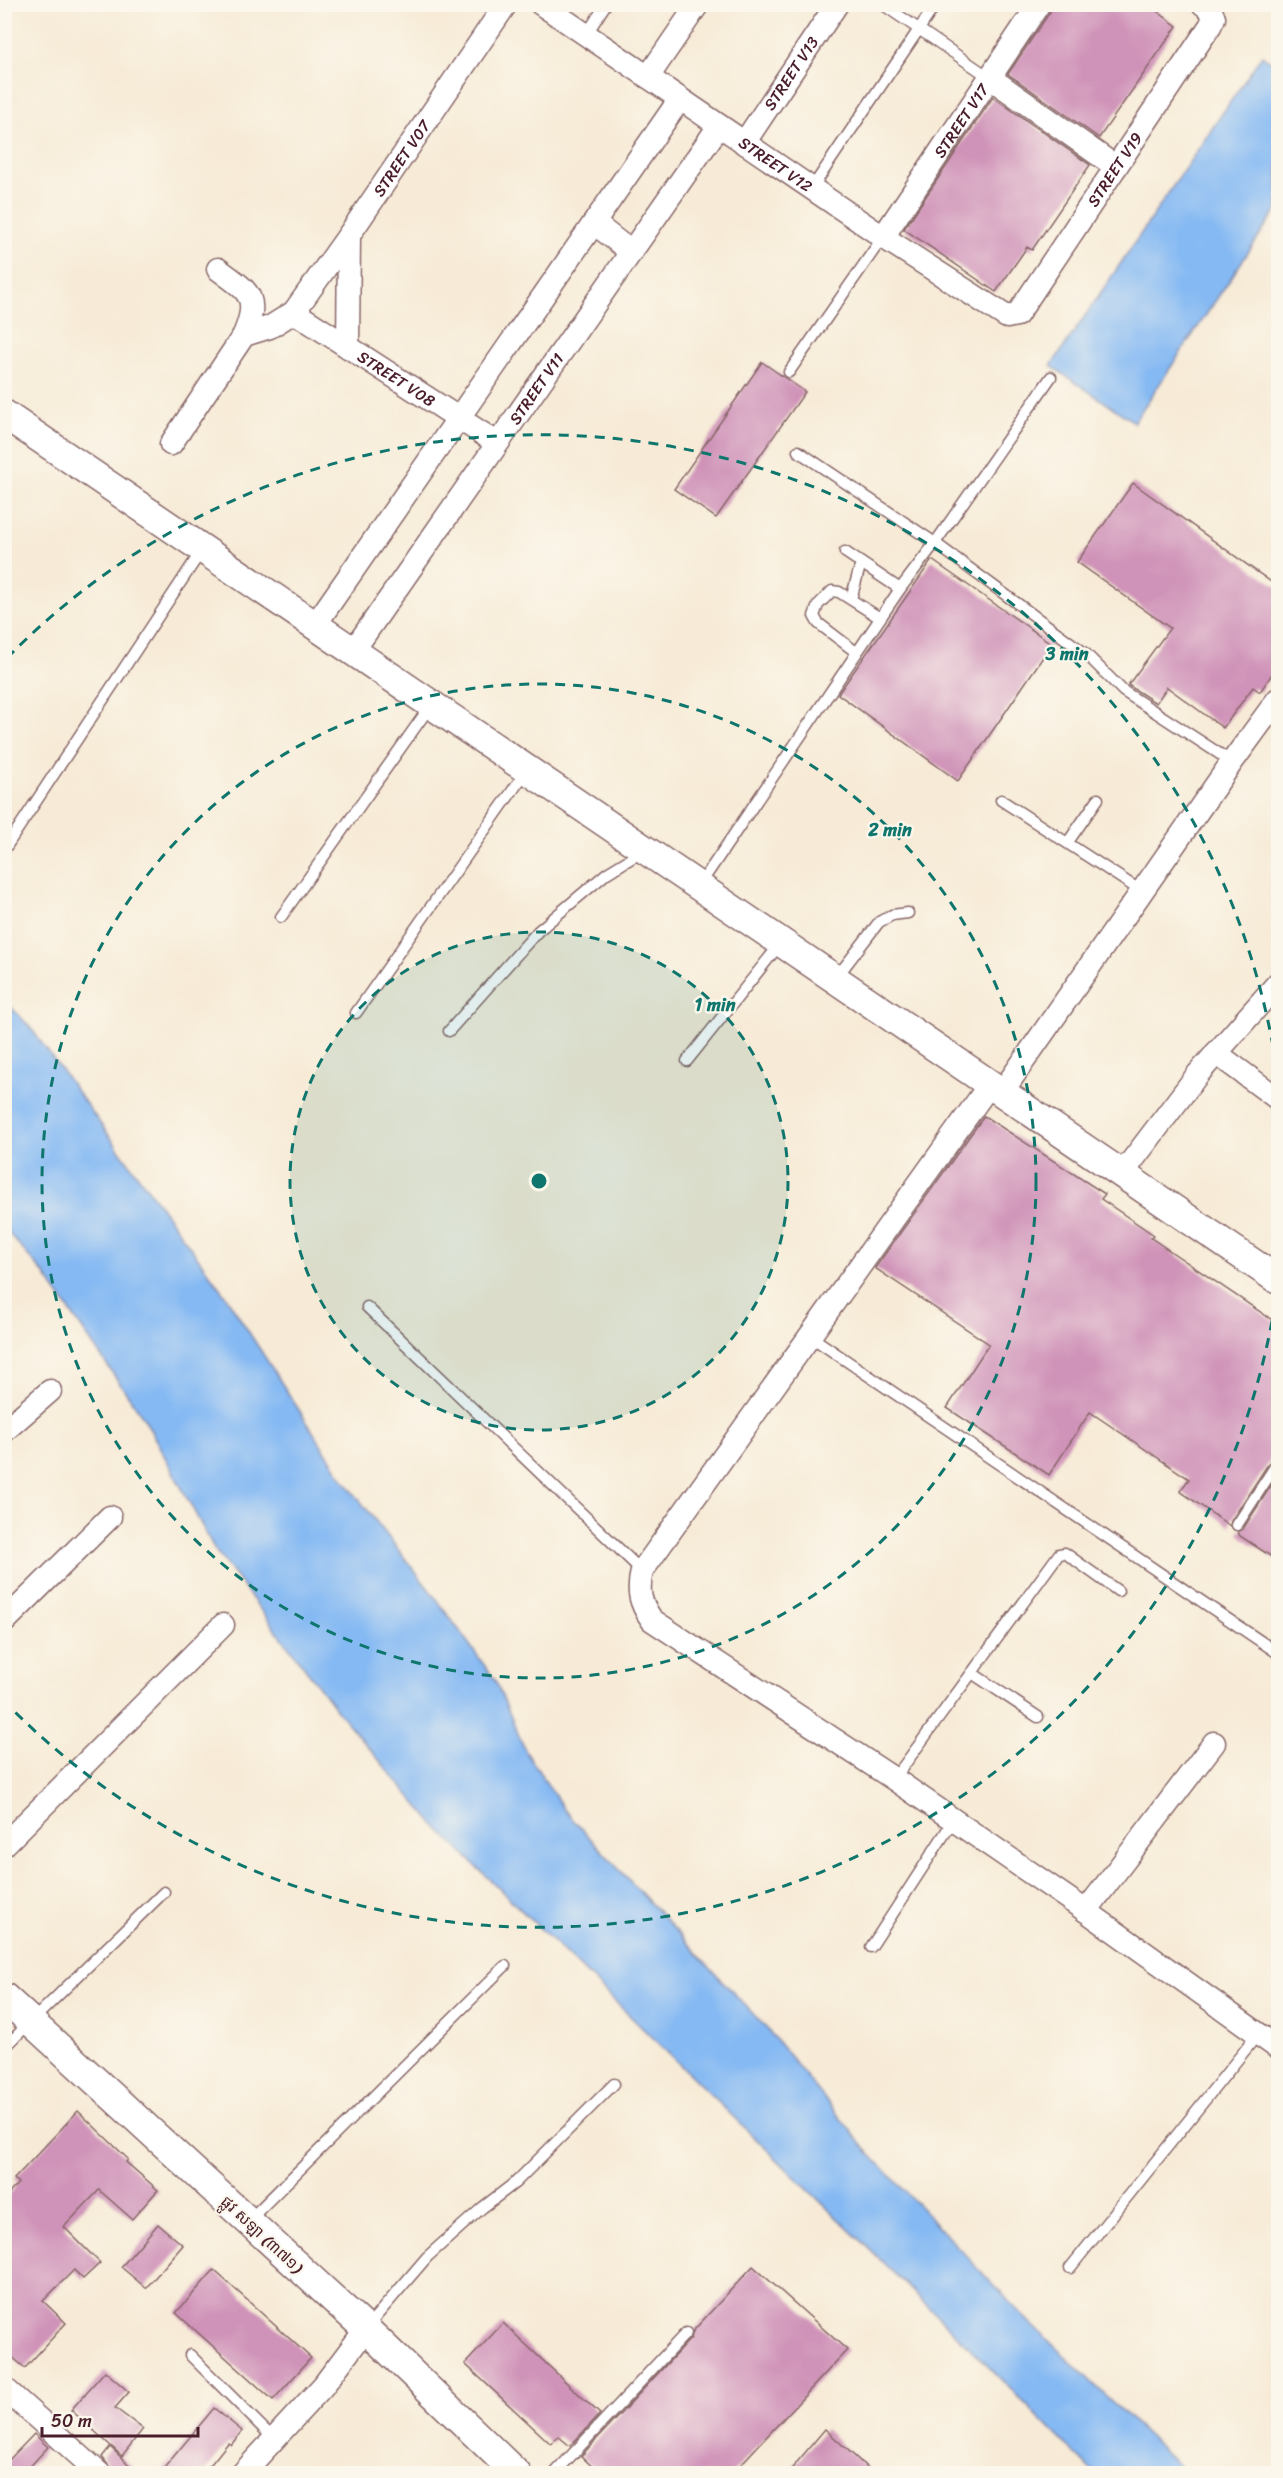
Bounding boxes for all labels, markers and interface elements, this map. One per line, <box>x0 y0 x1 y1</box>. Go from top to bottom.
street label: STREET V13 <box>756 30 827 116</box>
street label: STREET V17 <box>926 77 997 164</box>
street label: STREET V07 <box>365 113 439 203</box>
street label: STREET V19 <box>1079 126 1151 213</box>
street label: STREET V12 <box>732 129 819 200</box>
street label: STREET V08 <box>351 342 441 415</box>
street label: STREET V11 <box>501 347 572 431</box>
text: 3 min <box>1044 638 1089 670</box>
text: 2 min <box>867 814 912 846</box>
text: 1 min <box>695 989 736 1021</box>
centre of rings <box>529 1171 549 1191</box>
street label: ផ្លូវ សឡា (៣៧១) <box>214 2188 311 2281</box>
scale bar <box>42 2400 198 2438</box>
text: 50 m <box>51 2405 92 2437</box>

